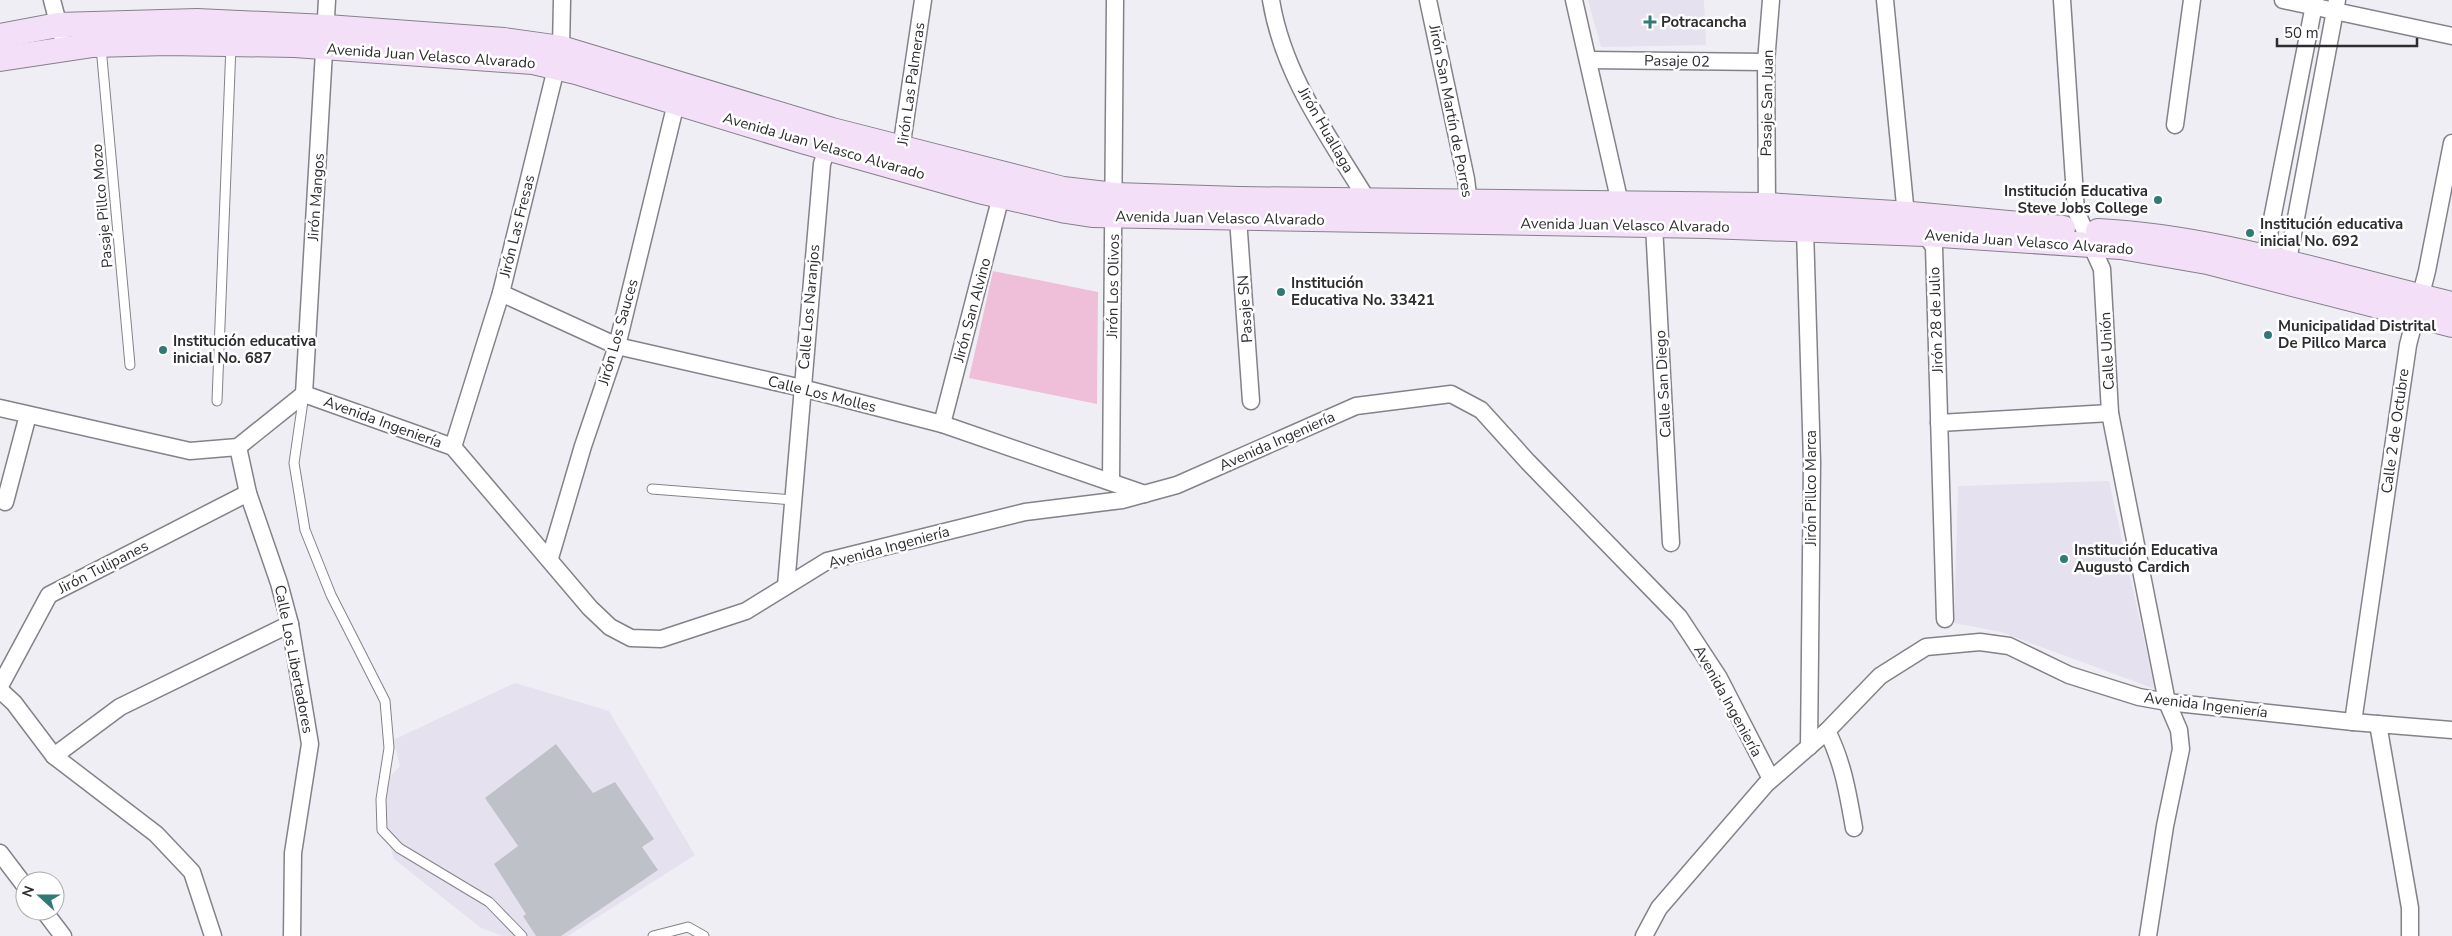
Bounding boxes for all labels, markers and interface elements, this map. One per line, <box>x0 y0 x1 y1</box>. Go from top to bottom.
place label: Potracancha <box>1661 12 1747 32</box>
marker: Potracancha <box>1643 15 1657 29</box>
scale bar <box>2277 15 2417 47</box>
street label: Jirón Las Palmeras <box>892 21 930 148</box>
street label: Jirón San Martín de Porres <box>1424 22 1478 199</box>
text: 50 m <box>2284 23 2319 43</box>
street label: Avenida Juan Velasco Alvarado <box>326 39 536 73</box>
street label: Pasaje San Juan <box>1756 49 1778 157</box>
street label: Pasaje 02 <box>1644 50 1710 72</box>
street label: Jirón Huallaga <box>1293 83 1359 176</box>
street label: Avenida Juan Velasco Alvarado <box>721 108 927 184</box>
street label: Pasaje Pillco Mozo <box>87 143 117 269</box>
street label: Jirón Mangos <box>303 152 329 243</box>
street label: Jirón Las Fresas <box>494 173 539 280</box>
place label: Institución Educativa Steve Jobs College <box>2004 181 2148 218</box>
marker: Institución Educativa Steve Jobs College <box>2152 194 2164 206</box>
street label: Avenida Juan Velasco Alvarado <box>1115 206 1325 230</box>
street label: Avenida Juan Velasco Alvarado <box>1520 213 1730 237</box>
place label: Institución educativa inicial No. 692 <box>2260 214 2403 251</box>
street label: Avenida Juan Velasco Alvarado <box>1924 225 2134 259</box>
marker: Institución educativa inicial No. 692 <box>2244 227 2256 239</box>
street label: Jirón Los Olivos <box>1102 234 1124 339</box>
street label: Calle Los Naranjos <box>794 243 824 371</box>
street label: Jirón San Alvino <box>948 256 996 365</box>
street label: Jirón 28 de Julio <box>1924 267 1948 374</box>
place label: Institución Educativa No. 33421 <box>1291 273 1435 310</box>
street label: Pasaje SN <box>1233 274 1257 344</box>
street label: Jirón Los Sauces <box>593 277 643 388</box>
marker: Institución Educativa No. 33421 <box>1275 286 1287 298</box>
street label: Calle Unión <box>2095 311 2119 391</box>
place label: Municipalidad Distrital De Pillco Marca <box>2278 316 2436 353</box>
marker: Municipalidad Distrital De Pillco Marca <box>2262 329 2274 341</box>
street label: Calle San Diego <box>1650 330 1676 438</box>
place label: Institución educativa inicial No. 687 <box>173 331 316 368</box>
marker: Institución educativa inicial No. 687 <box>157 344 169 356</box>
street label: Calle 2 de Octubre <box>2376 367 2414 495</box>
street label: Calle Los Molles <box>766 371 878 417</box>
street label: Avenida Ingeniería <box>321 391 445 453</box>
street label: Avenida Ingeniería <box>1216 407 1338 475</box>
street label: Jirón Pillco Marca <box>1801 430 1821 547</box>
street label: Avenida Ingeniería <box>826 521 952 573</box>
street label: Jirón Tulipanes <box>53 536 152 599</box>
place label: Institución Educativa Augusto Cardich <box>2074 540 2218 577</box>
marker: Institución Educativa Augusto Cardich <box>2058 553 2070 565</box>
street label: Calle Los Libertadores <box>270 583 318 735</box>
street label: Avenida Ingeniería <box>1689 642 1767 760</box>
street label: Avenida Ingeniería <box>2143 687 2269 723</box>
north arrow <box>15 871 65 921</box>
text: N <box>18 883 39 900</box>

